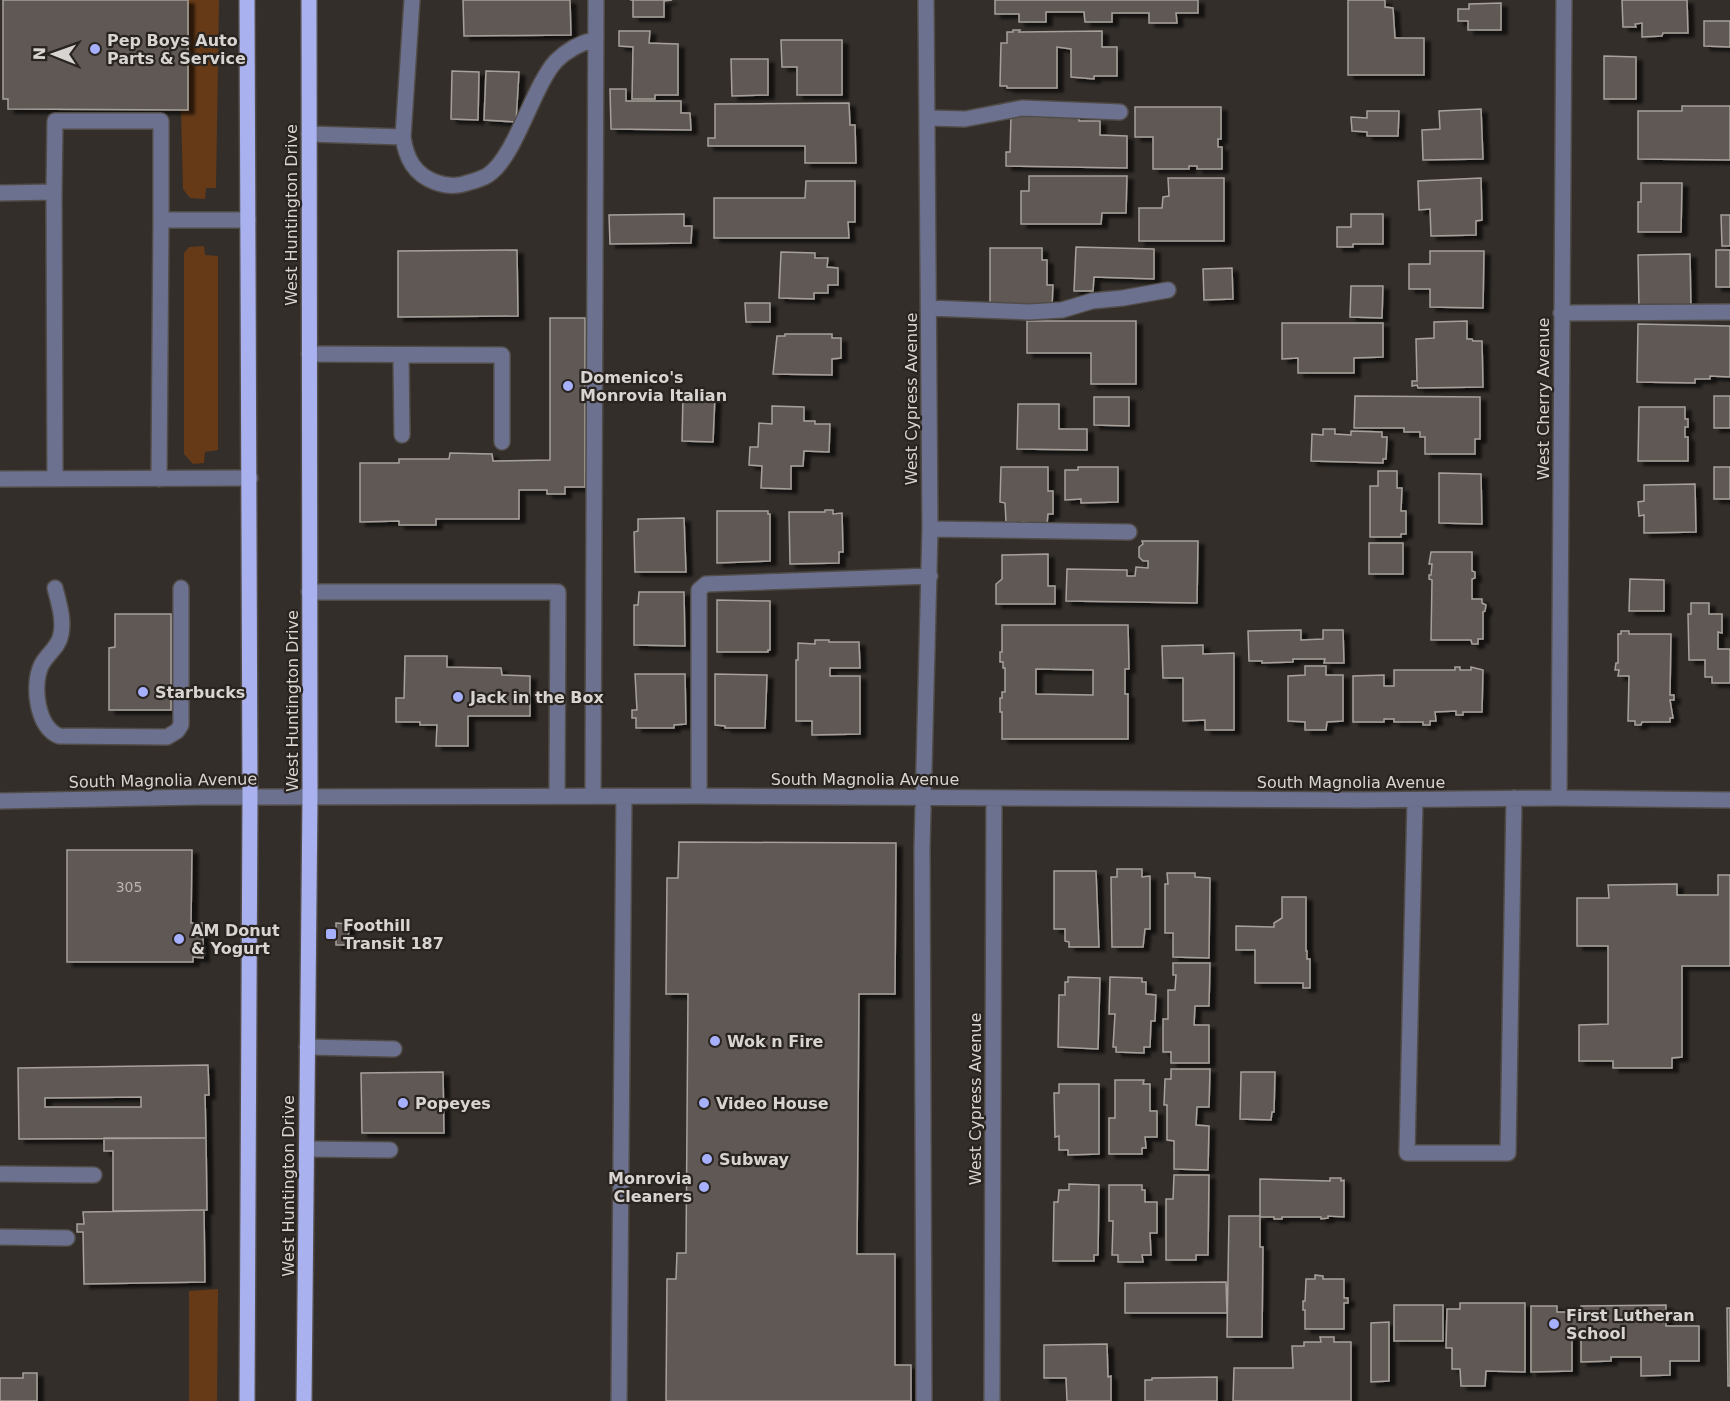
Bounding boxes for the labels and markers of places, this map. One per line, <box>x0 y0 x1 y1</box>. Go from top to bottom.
place label: Pep Boys Auto Parts & Service <box>107 31 246 68</box>
marker: Pep Boys Auto Parts & Service <box>88 42 102 56</box>
place label: Domenico's Monrovia Italian <box>580 368 727 405</box>
marker: Domenico's Monrovia Italian <box>561 379 575 393</box>
place label: Starbucks <box>155 683 245 702</box>
marker: Starbucks <box>136 685 150 699</box>
place label: Jack in the Box <box>469 688 605 707</box>
marker: Jack in the Box <box>451 690 465 704</box>
place label: Foothill Transit 187 <box>343 916 444 953</box>
place label: AM Donut & Yogurt <box>191 921 280 958</box>
marker: Foothill Transit 187 <box>324 927 338 941</box>
marker: AM Donut & Yogurt <box>172 932 186 946</box>
place label: Wok n Fire <box>727 1032 824 1051</box>
marker: Wok n Fire <box>708 1034 722 1048</box>
place label: Popeyes <box>415 1094 491 1113</box>
place label: Video House <box>716 1094 829 1113</box>
marker: Popeyes <box>396 1096 410 1110</box>
marker: Video House <box>697 1096 711 1110</box>
place label: Subway <box>719 1150 789 1169</box>
marker: Subway <box>700 1152 714 1166</box>
place label: Monrovia Cleaners <box>608 1169 692 1206</box>
marker: Monrovia Cleaners <box>697 1180 711 1194</box>
place label: First Lutheran School <box>1566 1306 1695 1343</box>
marker: First Lutheran School <box>1547 1317 1561 1331</box>

